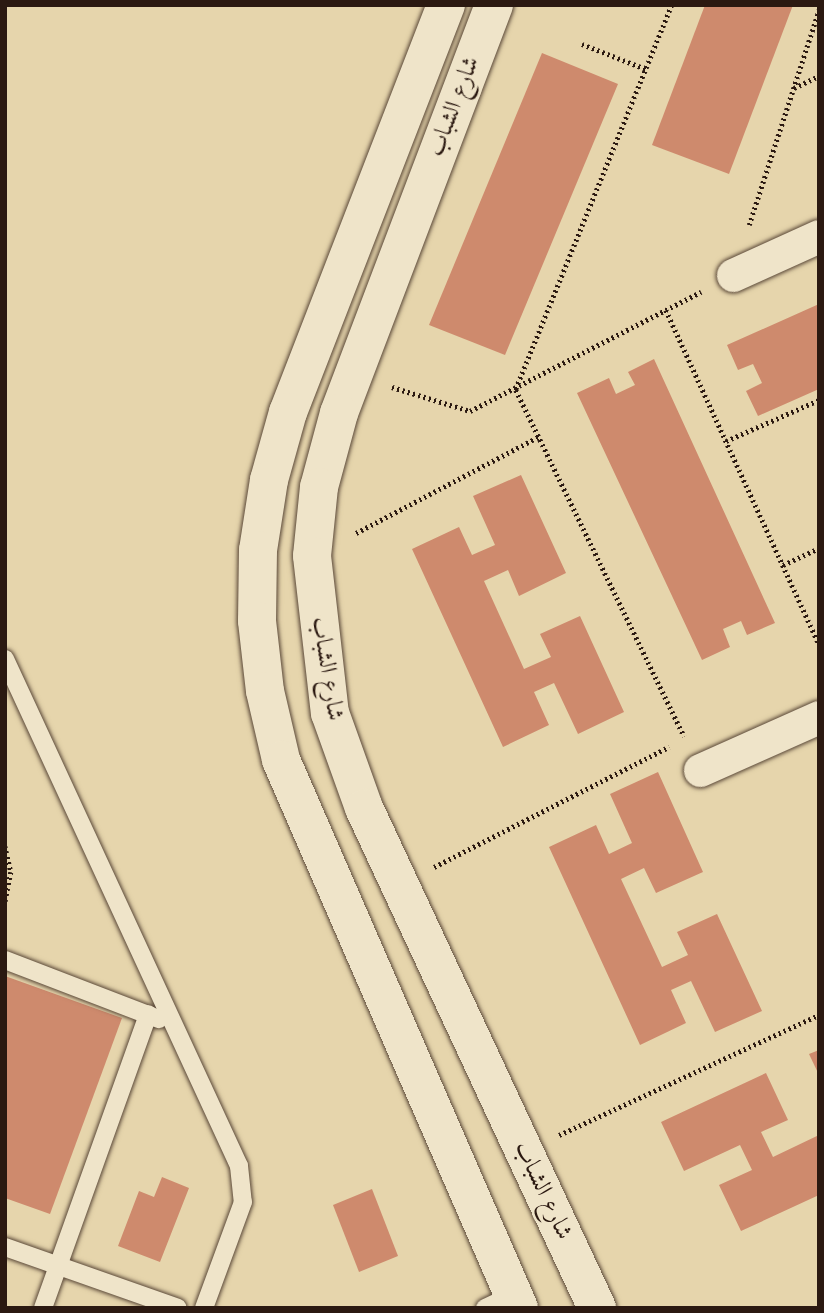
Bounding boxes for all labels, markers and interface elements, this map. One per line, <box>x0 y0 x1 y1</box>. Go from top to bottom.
street label: شارع الشباب <box>423 53 487 161</box>
street label: شارع الشباب <box>304 615 348 723</box>
street label: شارع الشباب <box>507 1137 577 1245</box>

